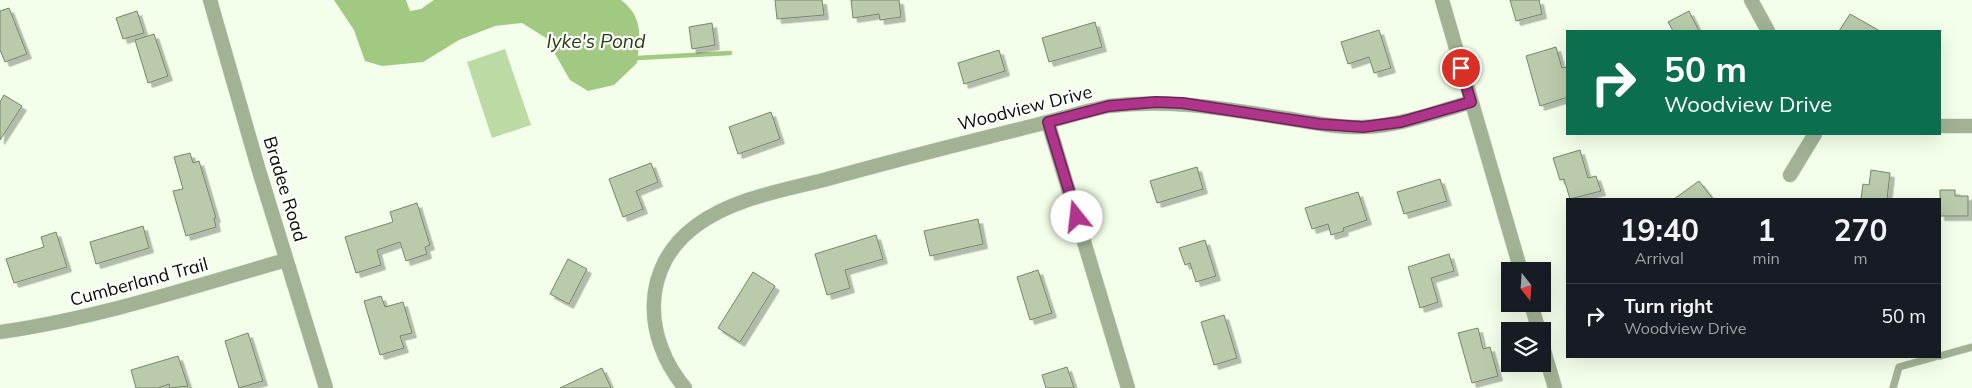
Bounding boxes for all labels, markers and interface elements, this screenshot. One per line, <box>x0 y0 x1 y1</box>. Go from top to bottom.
water label: Iyke's Pond <box>547 29 646 53</box>
pin <box>1440 47 1482 89</box>
text: 50 m <box>1664 47 1747 91</box>
icon: right <box>1581 50 1646 115</box>
icon: arrive <box>1447 54 1475 82</box>
street label: Woodview Drive <box>955 80 1094 135</box>
text: Woodview Drive <box>1664 90 1832 118</box>
street label: Bradee Road <box>259 134 312 244</box>
position arrow <box>1050 190 1102 242</box>
text: 19:40 <box>1620 211 1699 249</box>
text: 1 <box>1757 211 1775 249</box>
text: 270 <box>1833 211 1887 249</box>
text: Arrival <box>1635 248 1684 268</box>
text: min <box>1753 248 1780 268</box>
text: m <box>1853 248 1867 268</box>
street label: Cumberland Trail <box>67 252 210 311</box>
north arrow <box>1501 262 1551 312</box>
map controls <box>1501 262 1551 372</box>
text: Turn right <box>1624 294 1713 318</box>
icon: right <box>1581 302 1609 330</box>
text: 50 m <box>1882 304 1926 328</box>
text: Woodview Drive <box>1624 318 1746 338</box>
button: layers <box>1501 322 1551 372</box>

